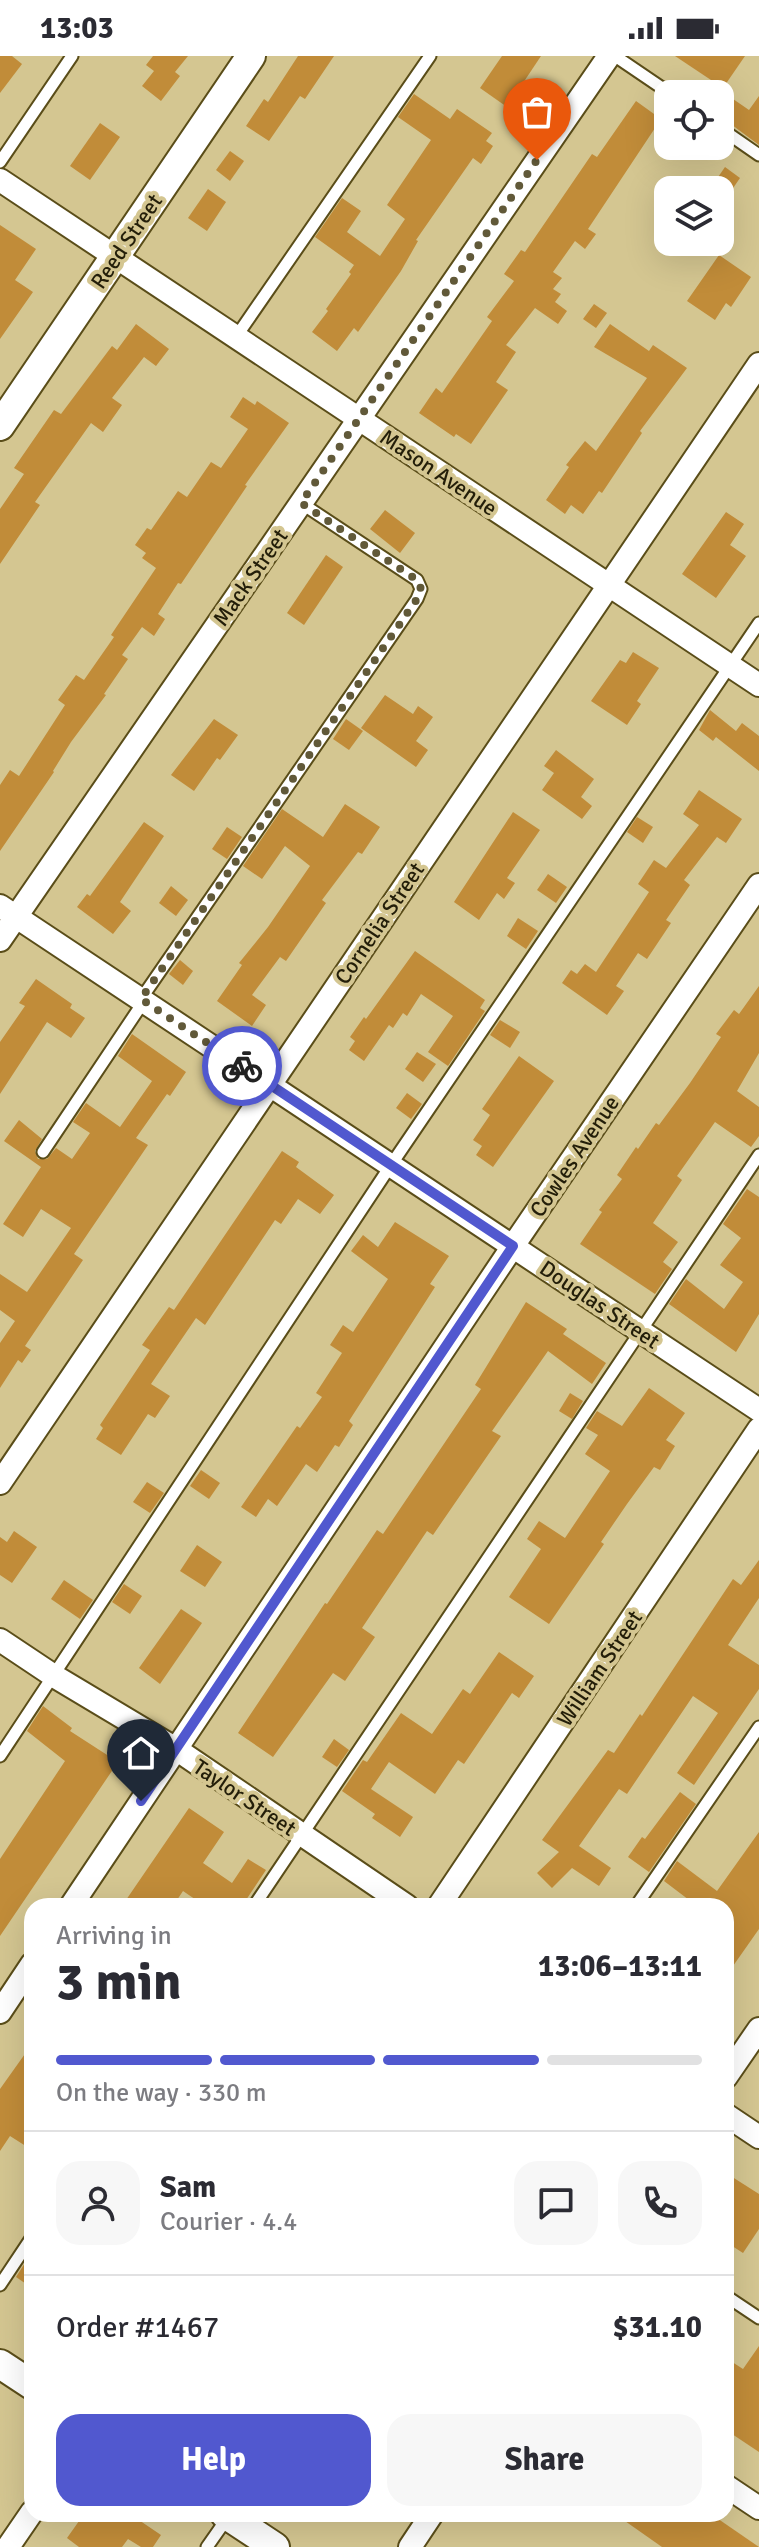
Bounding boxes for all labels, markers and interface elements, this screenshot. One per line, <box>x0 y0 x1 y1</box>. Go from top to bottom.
text: 13:03 <box>40 10 114 47</box>
pin <box>503 78 571 160</box>
map controls <box>654 80 734 256</box>
button: locate <box>654 80 734 160</box>
icon: bag <box>515 90 559 134</box>
button: layers <box>654 176 734 256</box>
street label: Reed Street <box>85 188 168 294</box>
street label: Mason Avenue <box>375 423 503 522</box>
street label: Mack Street <box>207 523 294 631</box>
street label: Cornelia Street <box>329 857 430 989</box>
courier <box>202 1026 282 1106</box>
icon: bike <box>220 1044 264 1088</box>
street label: Cowles Avenue <box>524 1090 625 1222</box>
street label: Douglas Street <box>535 1254 665 1355</box>
street label: William Street <box>551 1605 648 1731</box>
pin <box>107 1719 175 1801</box>
icon: home <box>119 1731 163 1775</box>
street label: Taylor Street <box>188 1753 302 1842</box>
text: Arriving in <box>56 1920 172 1952</box>
text: 13:06–13:11 <box>538 1948 702 1985</box>
text: 3 min <box>56 1950 182 2014</box>
text: On the way · 330 m <box>56 2077 266 2109</box>
button: person <box>56 2161 140 2245</box>
button: chat <box>514 2161 598 2245</box>
button: phone <box>618 2161 702 2245</box>
text: Sam <box>160 2169 216 2206</box>
text: Courier · 4.4 <box>160 2206 297 2238</box>
text: Order #1467 <box>56 2309 219 2346</box>
text: $31.10 <box>612 2309 702 2346</box>
button: Help <box>56 2414 371 2506</box>
button: Share <box>387 2414 702 2506</box>

